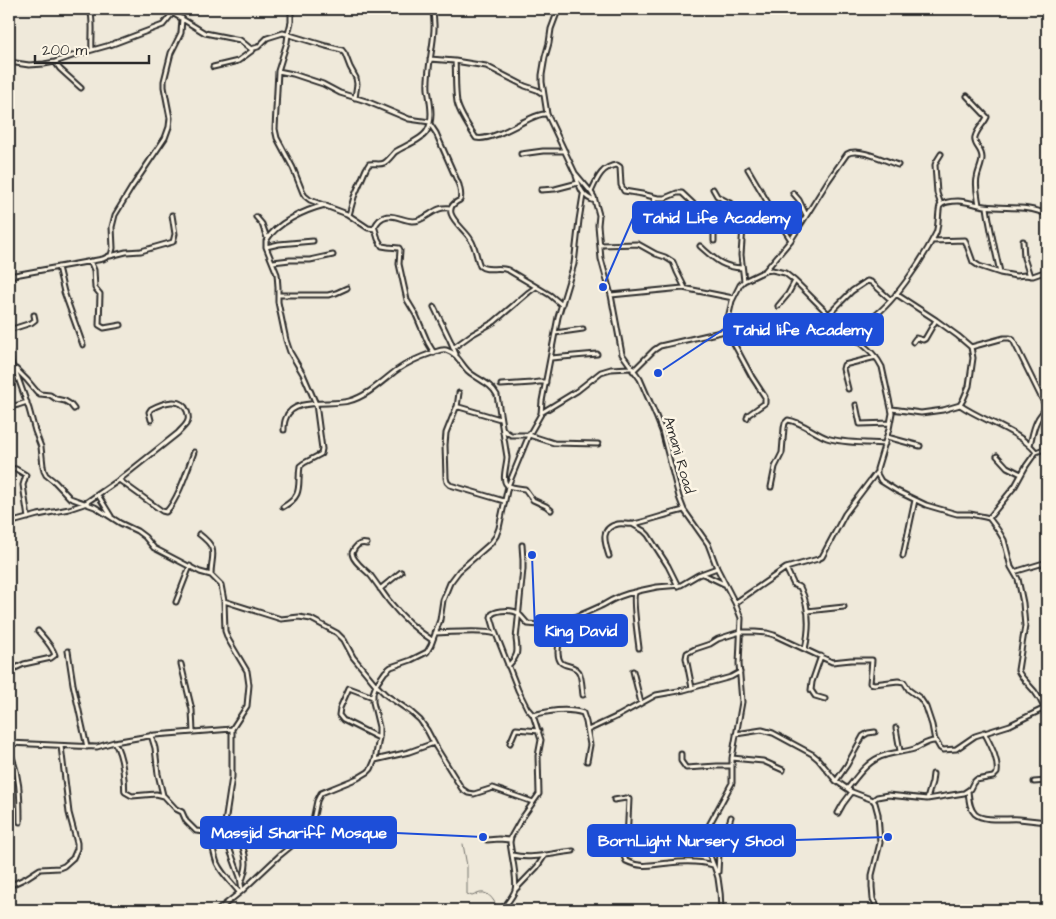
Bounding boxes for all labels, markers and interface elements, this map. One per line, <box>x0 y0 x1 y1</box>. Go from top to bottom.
scale bar <box>35 32 149 64</box>
text: 200 m <box>42 40 88 61</box>
callout: Tahid Life Academy <box>633 202 801 233</box>
text: Tahid Life Academy <box>642 207 791 230</box>
callout: Tahid life Academy <box>724 314 883 345</box>
text: Tahid life Academy <box>732 319 873 342</box>
street label: Amani Road <box>658 414 700 496</box>
callout: King David <box>535 615 627 646</box>
text: King David <box>545 620 618 644</box>
callout: Massjid Shariff Mosque <box>201 817 396 848</box>
text: Massjid Shariff Mosque <box>211 822 387 844</box>
callout: BornLight Nursery Shool <box>588 825 795 856</box>
text: BornLight Nursery Shool <box>598 830 785 854</box>

